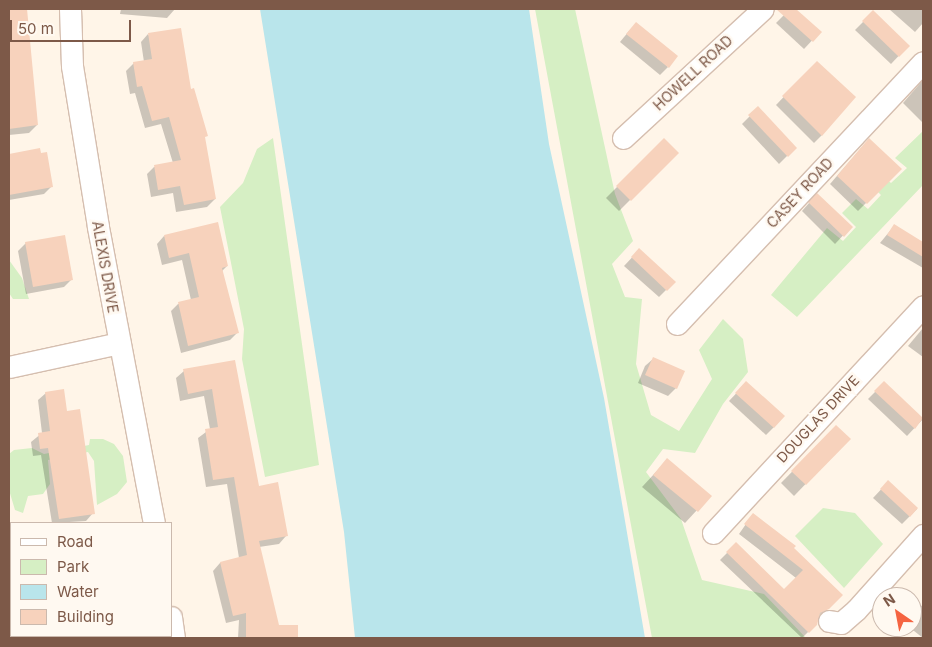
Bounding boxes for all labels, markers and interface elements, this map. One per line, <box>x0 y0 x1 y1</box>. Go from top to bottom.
scale bar <box>12 10 134 42</box>
text: 50 m <box>18 19 54 38</box>
street label: HOWELL ROAD <box>650 32 736 114</box>
street label: CASEY ROAD <box>763 155 837 231</box>
street label: ALEXIS DRIVE <box>89 220 121 314</box>
street label: DOUGLAS DRIVE <box>773 372 863 466</box>
legend <box>10 522 172 637</box>
text: Road <box>57 532 93 551</box>
text: Park <box>57 557 89 576</box>
text: Water <box>57 582 99 601</box>
north arrow <box>872 587 922 637</box>
text: N <box>880 590 898 610</box>
text: Building <box>57 607 114 626</box>

